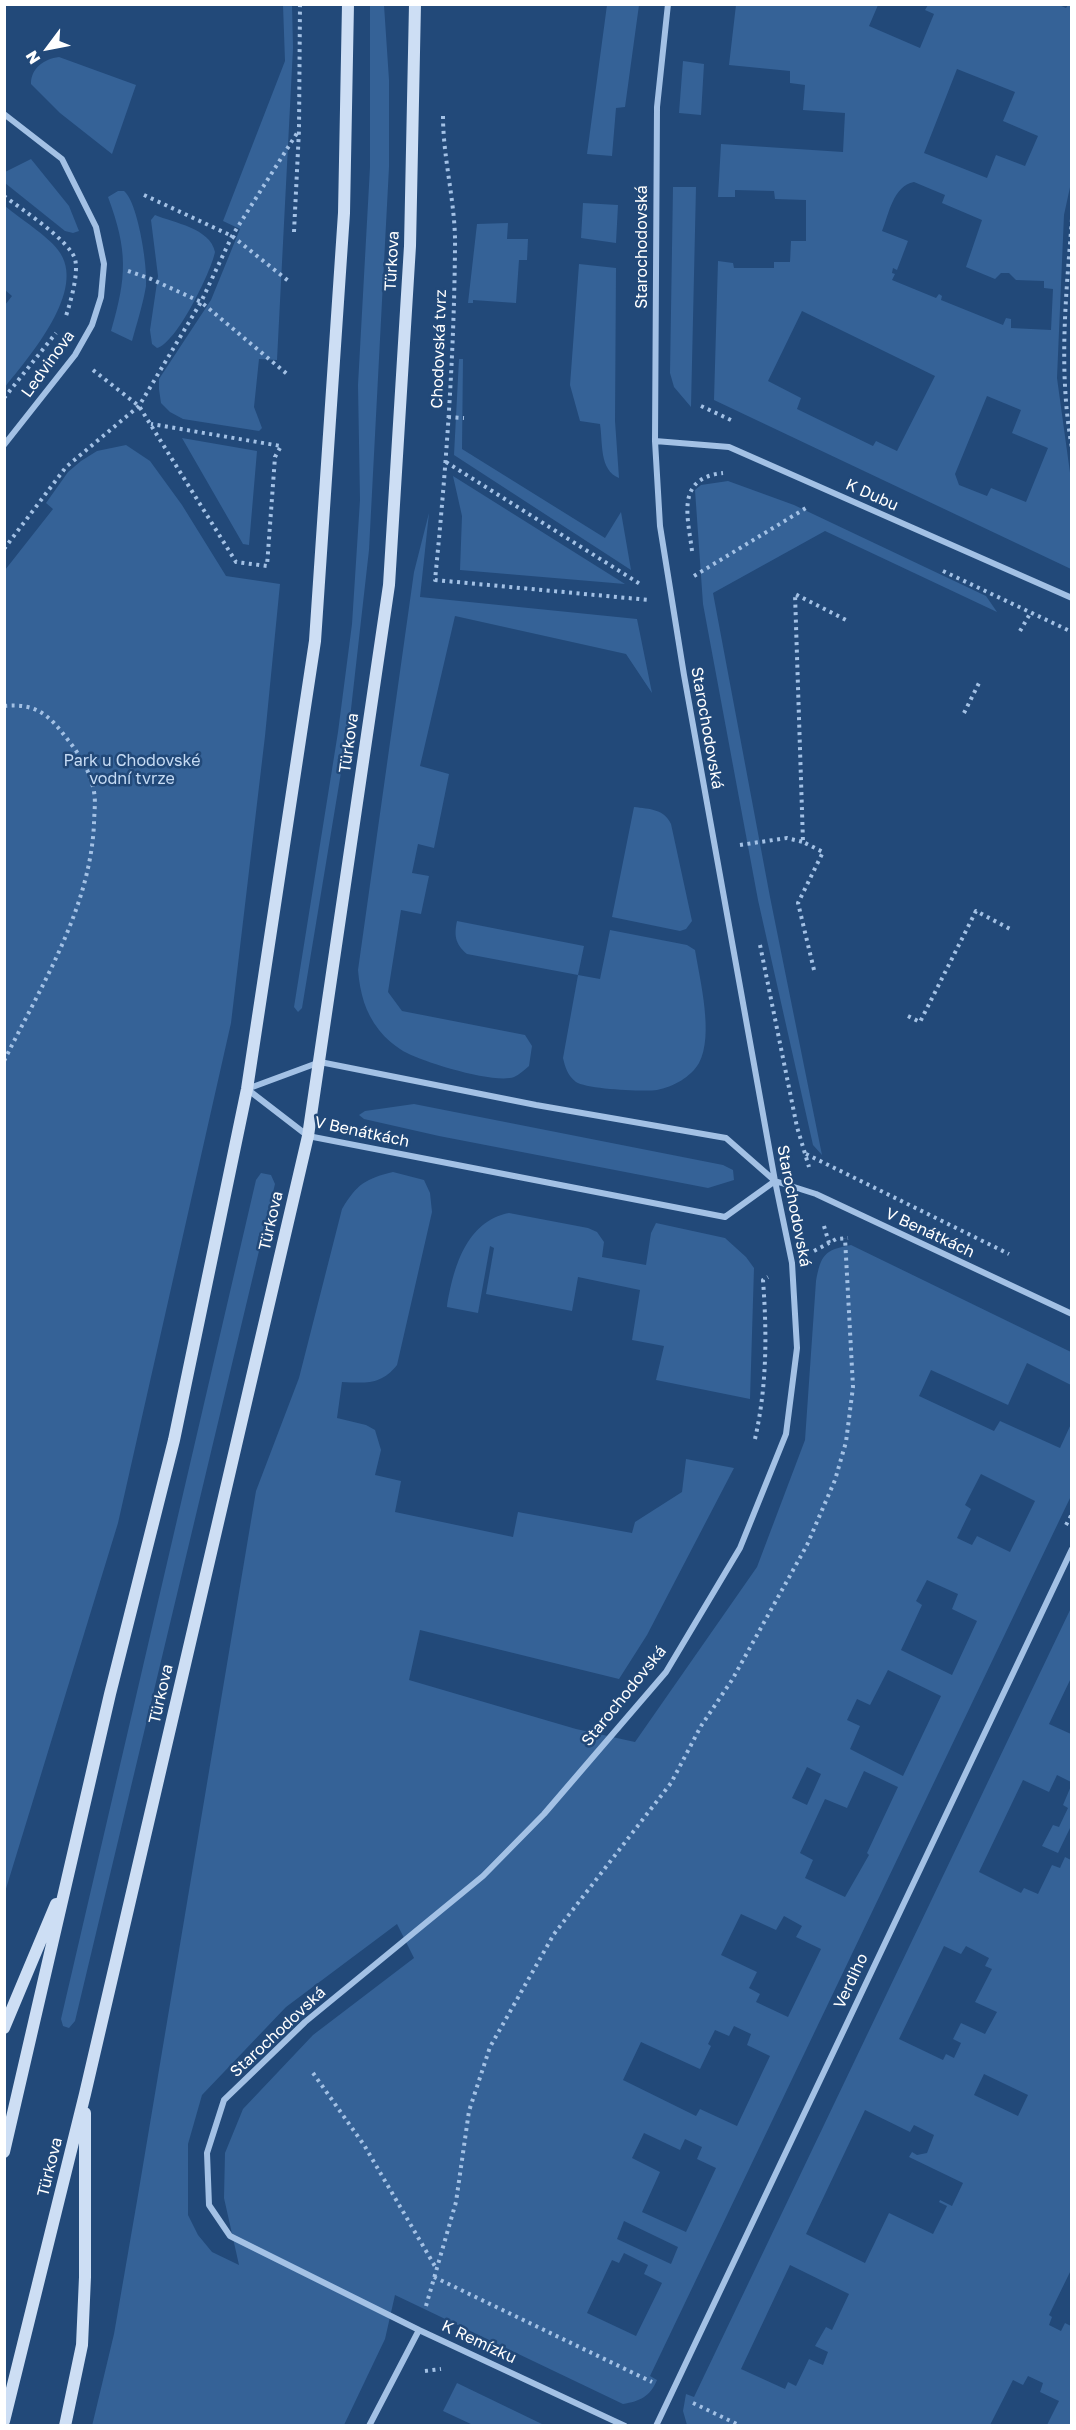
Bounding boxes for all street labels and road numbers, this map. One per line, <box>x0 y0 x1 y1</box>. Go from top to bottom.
street label: Starochodovská <box>632 185 652 309</box>
street label: Türkova <box>381 230 403 292</box>
street label: Chodovská tvrz <box>427 289 451 409</box>
street label: Ledvinova <box>17 327 79 401</box>
street label: K Dubu <box>843 475 901 515</box>
street label: Starochodovská <box>687 665 727 791</box>
street label: Türkova <box>335 712 363 774</box>
street label: V Benátkách <box>313 1113 411 1151</box>
street label: Starochodovská <box>773 1143 815 1269</box>
street label: Türkova <box>255 1189 287 1253</box>
street label: V Benátkách <box>882 1204 978 1262</box>
street label: Starochodovská <box>578 1642 670 1750</box>
street label: Türkova <box>145 1662 177 1726</box>
street label: Verdiho <box>830 1950 872 2012</box>
street label: Starochodovská <box>226 1983 330 2081</box>
street label: Türkova <box>33 2135 67 2199</box>
street label: K Remízku <box>439 2316 519 2368</box>

